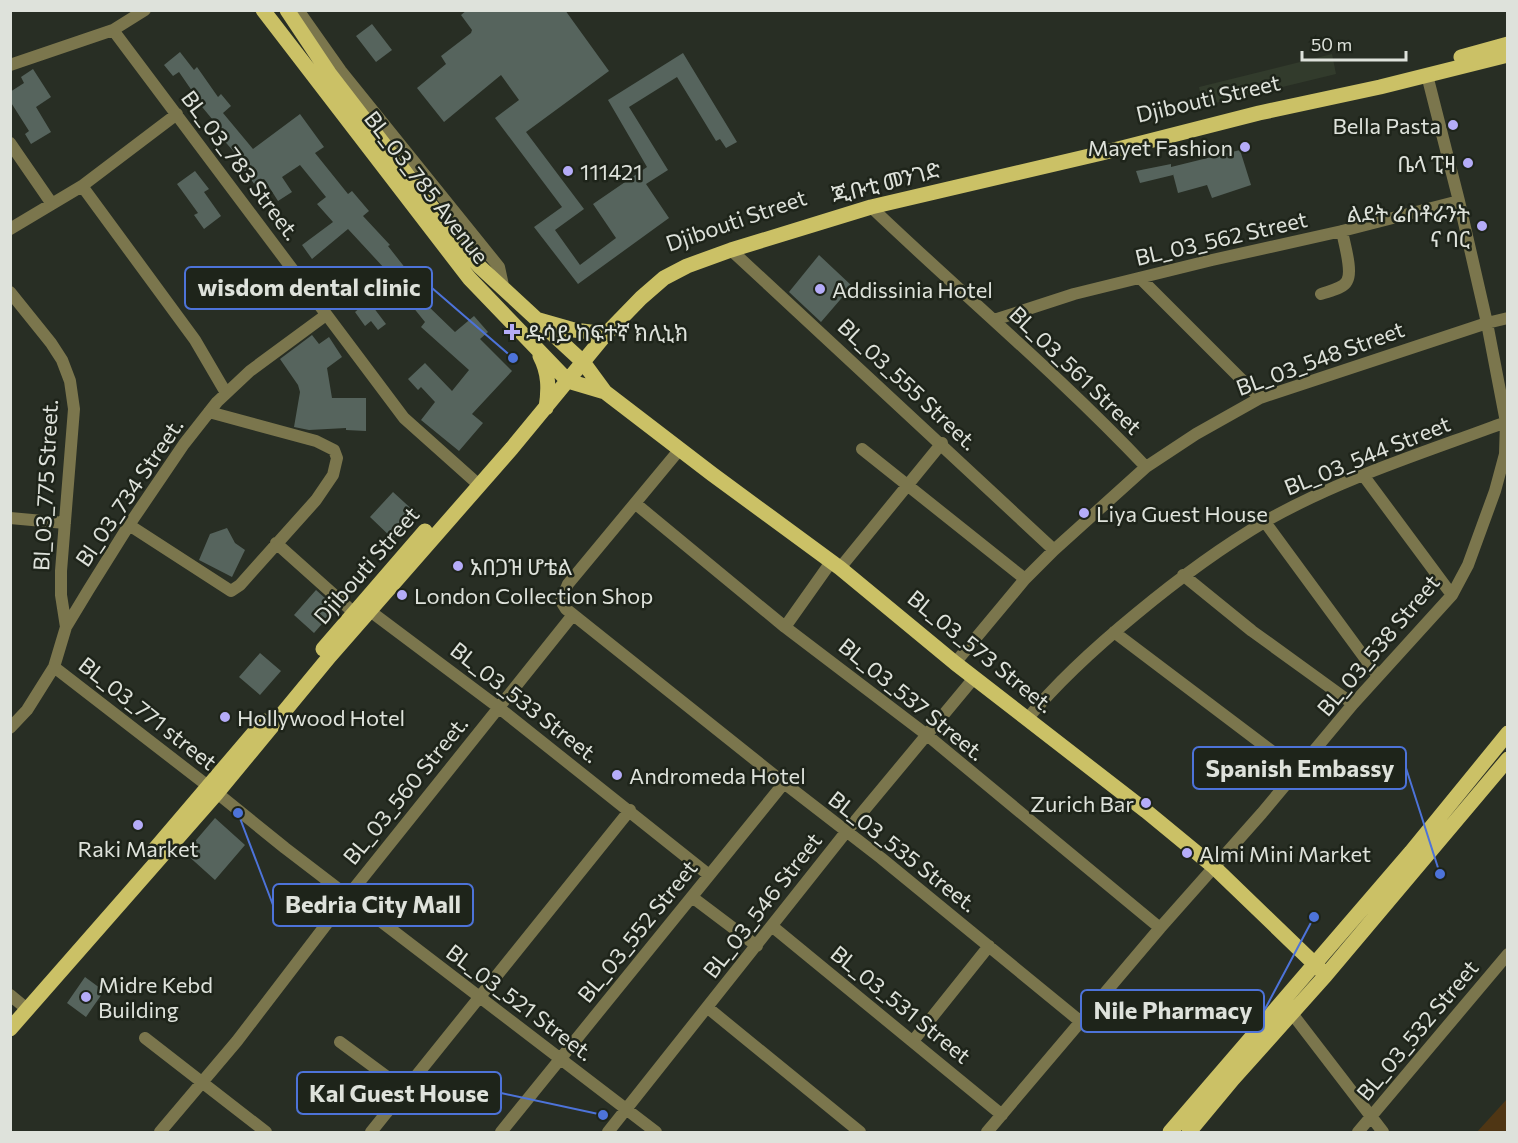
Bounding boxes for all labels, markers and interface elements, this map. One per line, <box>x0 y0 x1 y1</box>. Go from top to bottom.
scale bar <box>1302 24 1406 62</box>
text: 50 m <box>1311 33 1352 55</box>
street label: Djibouti Street <box>1133 68 1283 128</box>
street label: BL_03_783 Street. <box>176 85 306 245</box>
street label: BL_03_785 Avenue <box>359 105 495 269</box>
place label: Bella Pasta <box>1333 112 1441 139</box>
marker: Bella Pasta <box>1446 118 1460 132</box>
place label: Mayet Fashion <box>1088 134 1233 161</box>
marker: Mayet Fashion <box>1238 140 1252 154</box>
place label: ቤላ ፒዛ <box>1397 150 1456 177</box>
street label: ጂቡቲ መንገድ <box>829 155 944 209</box>
marker: ቤላ ፒዛ <box>1461 156 1475 170</box>
place label: 111421 <box>580 158 643 185</box>
marker: 111421 <box>561 164 575 178</box>
street label: Djibouti Street <box>662 183 810 257</box>
place label: ልደት ሬስቶራንት ና ባር <box>1347 200 1470 252</box>
street label: BL_03_562 Street <box>1132 205 1310 271</box>
marker: ልደት ሬስቶራንት ና ባር <box>1475 219 1489 233</box>
callout: wisdom dental clinic <box>185 267 432 309</box>
text: wisdom dental clinic <box>197 272 421 301</box>
place label: Addissinia Hotel <box>832 276 993 303</box>
marker: Addissinia Hotel <box>813 282 827 296</box>
street label: BL_03_561 Street <box>1004 300 1148 440</box>
street label: BL_03_555 Street. <box>833 312 983 456</box>
street label: BL_03_548 Street <box>1232 315 1408 401</box>
place label: ዱሳይ ከፍተኛ ክሊኒክ <box>526 319 688 346</box>
marker: ዱሳይ ከፍተኛ ክሊኒክ <box>503 323 521 341</box>
street label: Bl_03_775 Street. <box>27 399 63 571</box>
street label: BL_03_544 Street <box>1280 409 1454 501</box>
street label: Bl_03_734 Street. <box>69 413 189 571</box>
place label: Liya Guest House <box>1096 500 1268 527</box>
street label: Djibouti Street <box>308 501 424 629</box>
marker: Liya Guest House <box>1077 506 1091 520</box>
place label: አበጋዝ ሆቴል <box>470 553 573 580</box>
marker: አበጋዝ ሆቴል <box>451 559 465 573</box>
street label: BL_03_538 Street <box>1311 569 1445 721</box>
place label: London Collection Shop <box>414 582 653 609</box>
street label: BL_03_573 Street. <box>903 584 1059 718</box>
marker: London Collection Shop <box>395 588 409 602</box>
street label: BL_03_537 Street. <box>834 632 990 766</box>
street label: BL_03_533 Street. <box>446 636 604 768</box>
street label: BL_03_771 street <box>74 651 222 775</box>
place label: Hollywood Hotel <box>237 704 405 731</box>
marker: Hollywood Hotel <box>218 710 232 724</box>
street label: BL_03_560 Street. <box>337 710 473 870</box>
callout: Spanish Embassy <box>1193 747 1406 789</box>
text: Spanish Embassy <box>1206 753 1394 782</box>
place label: Andromeda Hotel <box>629 762 806 789</box>
marker: Andromeda Hotel <box>610 768 624 782</box>
street label: BL_03_535 Street. <box>823 785 983 917</box>
place label: Zurich Bar <box>1030 790 1134 817</box>
marker: Zurich Bar <box>1139 796 1153 810</box>
marker: Raki Market <box>131 818 145 832</box>
street label: BL_03_546 Street <box>697 827 827 983</box>
place label: Raki Market <box>77 835 199 862</box>
place label: Almi Mini Market <box>1199 840 1371 867</box>
marker: Almi Mini Market <box>1180 846 1194 860</box>
street label: BL_03_552 Street <box>571 854 703 1008</box>
callout: Bedria City Mall <box>273 884 473 926</box>
text: Bedria City Mall <box>285 889 461 918</box>
street label: BL_03_521 Street. <box>441 938 599 1066</box>
street label: BL_03_531 Street <box>826 939 976 1069</box>
street label: BL_03_532 Street <box>1350 954 1484 1106</box>
place label: Midre Kebd Building <box>98 971 213 1023</box>
marker: Midre Kebd Building <box>79 990 93 1004</box>
callout: Nile Pharmacy <box>1081 990 1264 1032</box>
text: Nile Pharmacy <box>1094 995 1252 1024</box>
callout: Kal Guest House <box>297 1072 501 1114</box>
text: Kal Guest House <box>309 1078 489 1107</box>

